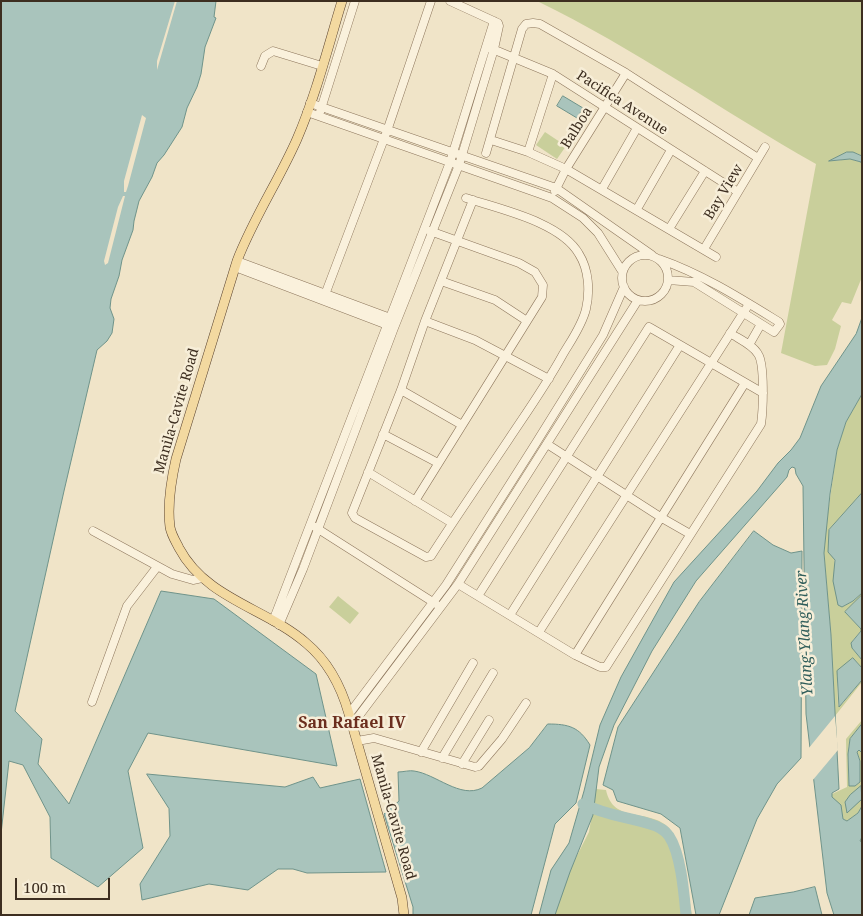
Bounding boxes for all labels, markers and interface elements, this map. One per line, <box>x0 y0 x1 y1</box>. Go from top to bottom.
street label: Pacifica Avenue <box>573 67 671 139</box>
street label: Balboa <box>558 104 596 152</box>
street label: Bay View <box>701 161 747 223</box>
street label: Manila-Cavite Road <box>151 346 203 476</box>
water label: Ylang-Ylang River <box>793 570 817 696</box>
district label: San Rafael IV <box>298 713 406 733</box>
street label: Manila-Cavite Road <box>367 752 419 882</box>
scale bar <box>18 868 112 900</box>
text: 100 m <box>23 877 66 897</box>

